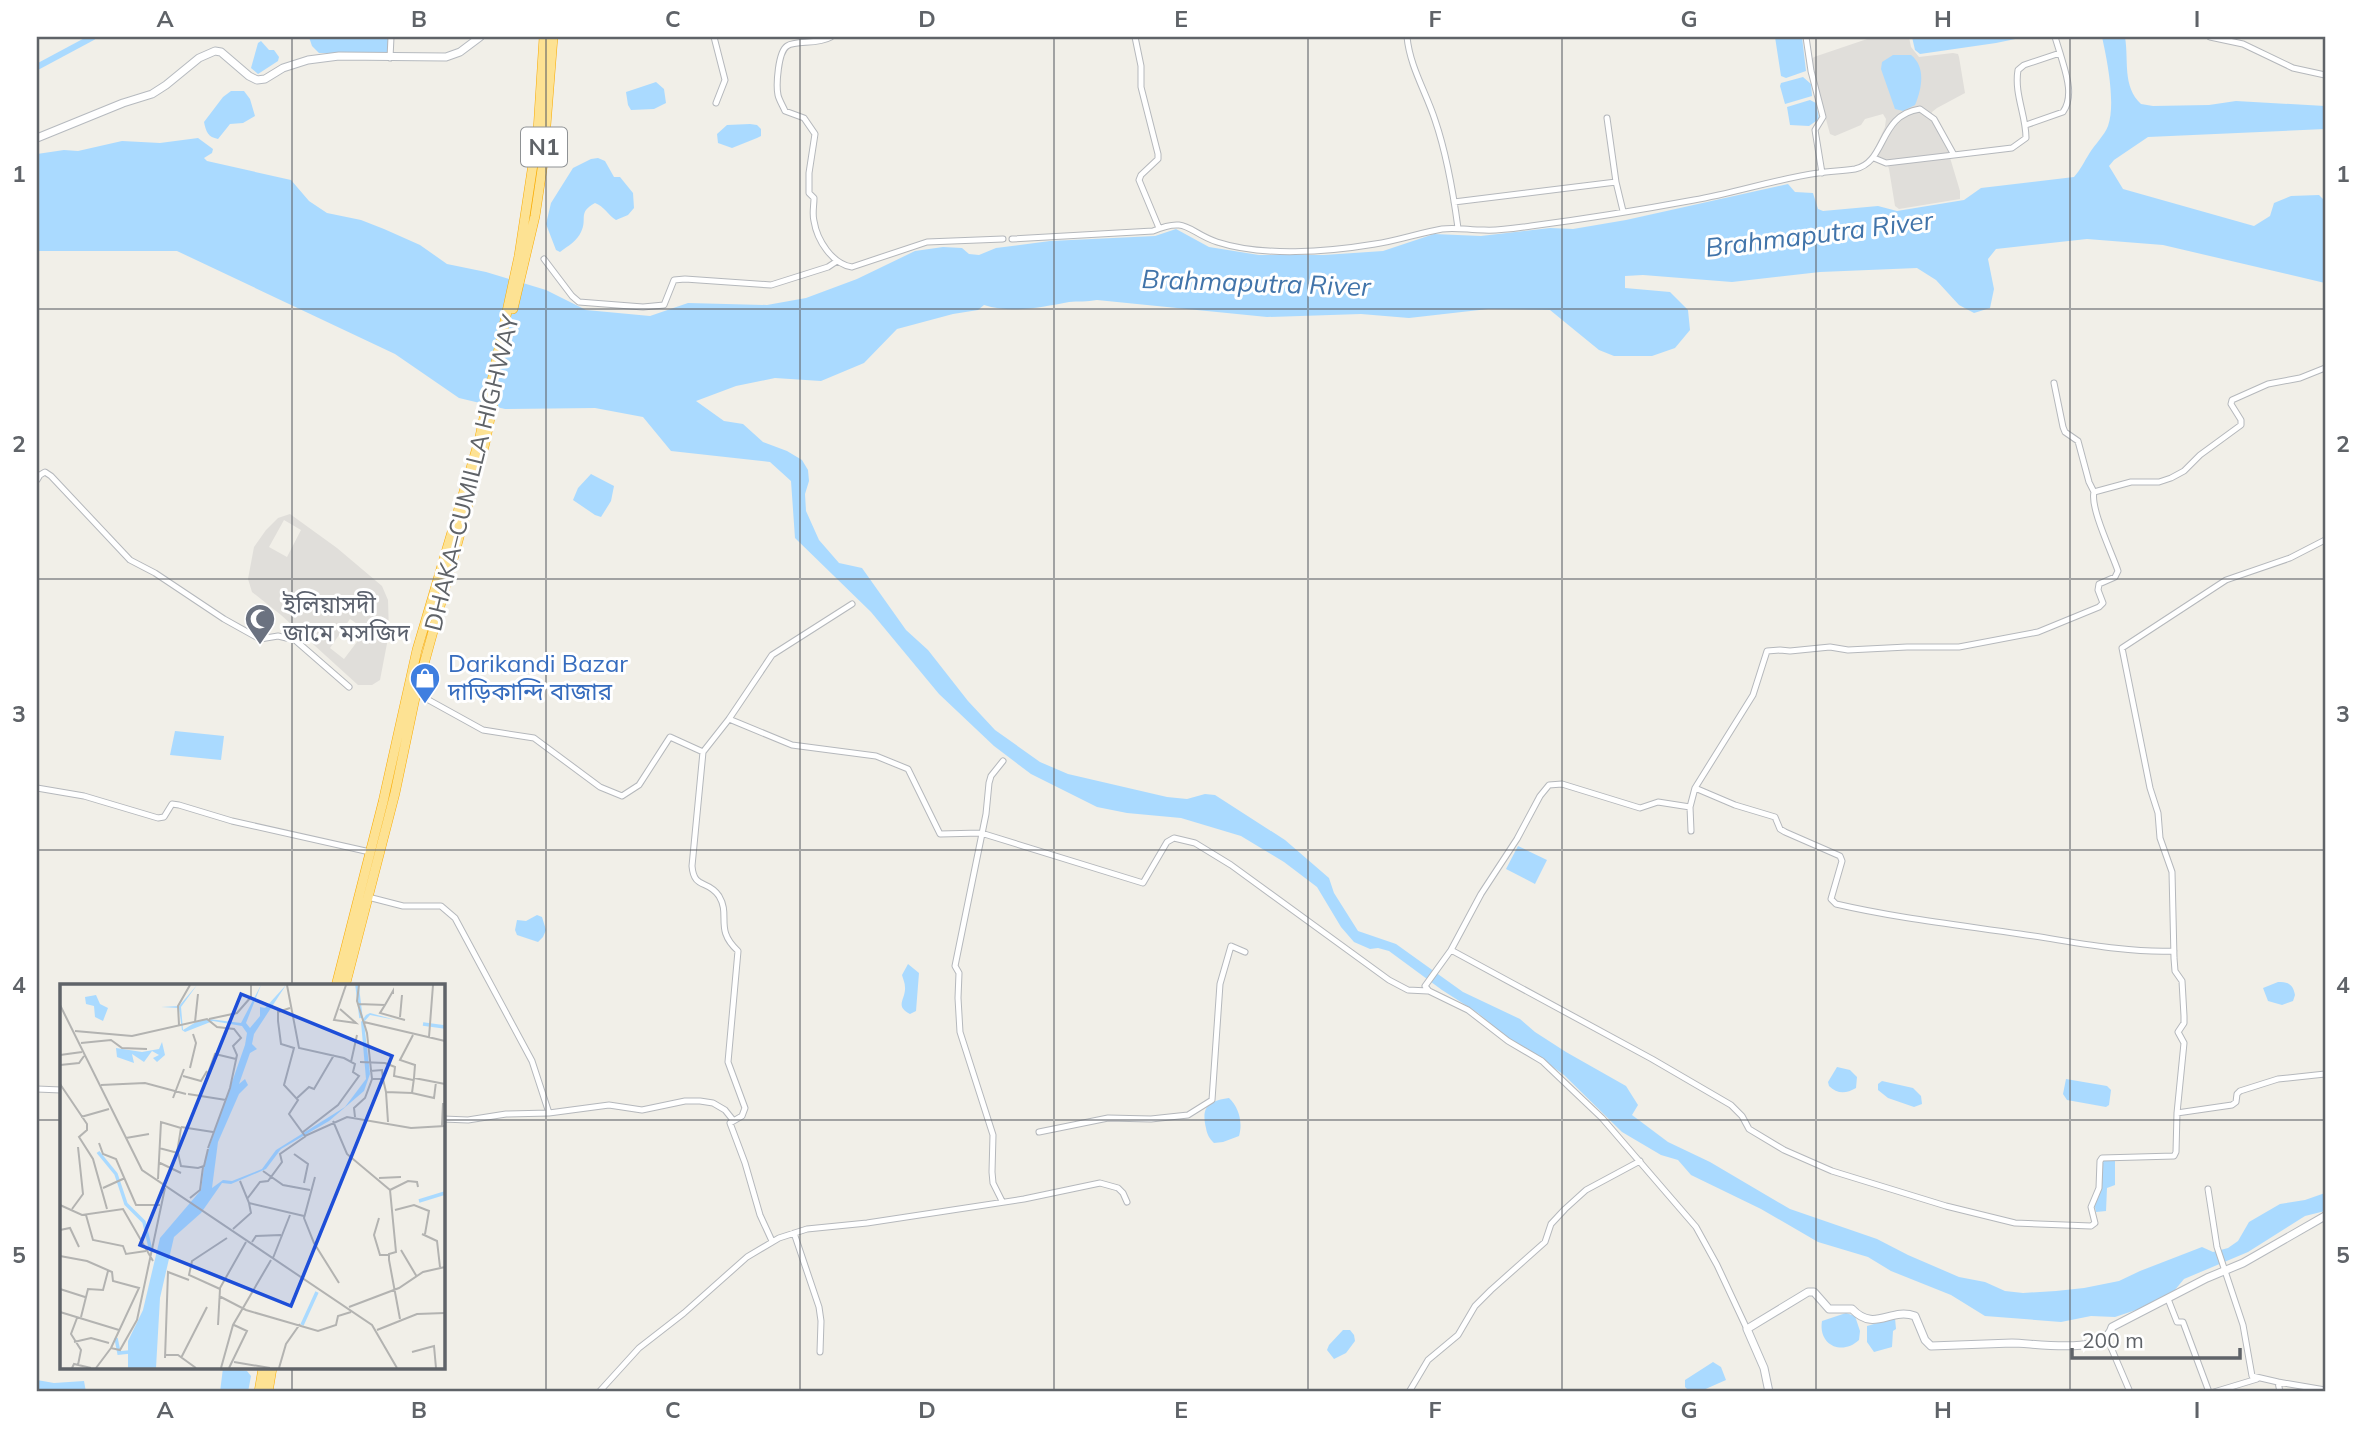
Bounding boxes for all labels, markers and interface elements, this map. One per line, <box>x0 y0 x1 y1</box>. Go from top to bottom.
text: A <box>156 4 174 33</box>
text: B <box>411 4 427 33</box>
text: C <box>665 4 681 33</box>
text: D <box>918 4 936 33</box>
text: E <box>1174 4 1188 33</box>
text: F <box>1428 4 1442 33</box>
text: G <box>1680 4 1698 33</box>
text: H <box>1934 4 1952 33</box>
text: I <box>2194 4 2200 33</box>
road number: N1 <box>521 128 567 166</box>
text: 1 <box>12 159 26 188</box>
text: 1 <box>2336 159 2350 188</box>
water label: Brahmaputra River <box>1703 203 1936 264</box>
water label: Brahmaputra River <box>1141 262 1373 303</box>
street label: DHAKA–CUMILLA HIGHWAY <box>417 311 525 634</box>
text: 2 <box>12 429 26 458</box>
text: 2 <box>2336 429 2350 458</box>
place label: ইলিয়াসদী জামে মসজিদ <box>282 589 410 647</box>
mosque icon: ইলিয়াসদী জামে মসজিদ <box>243 602 277 646</box>
place label: Darikandi Bazar দাড়িকান্দি বাজার <box>447 648 628 706</box>
shop icon: Darikandi Bazar দাড়িকান্দি বাজার <box>408 661 442 705</box>
text: 3 <box>12 699 26 728</box>
text: 3 <box>2336 699 2350 728</box>
text: 4 <box>12 970 26 999</box>
text: 4 <box>2336 970 2350 999</box>
inset map <box>60 984 444 1370</box>
text: 5 <box>12 1240 26 1269</box>
text: 5 <box>2336 1240 2350 1269</box>
scale bar <box>2072 1317 2240 1361</box>
text: 200 m <box>2082 1327 2144 1353</box>
text: A <box>156 1395 174 1424</box>
text: B <box>411 1395 427 1424</box>
text: C <box>665 1395 681 1424</box>
text: D <box>918 1395 936 1424</box>
text: E <box>1174 1395 1188 1424</box>
text: F <box>1428 1395 1442 1424</box>
text: G <box>1680 1395 1698 1424</box>
text: H <box>1934 1395 1952 1424</box>
text: I <box>2194 1395 2200 1424</box>

